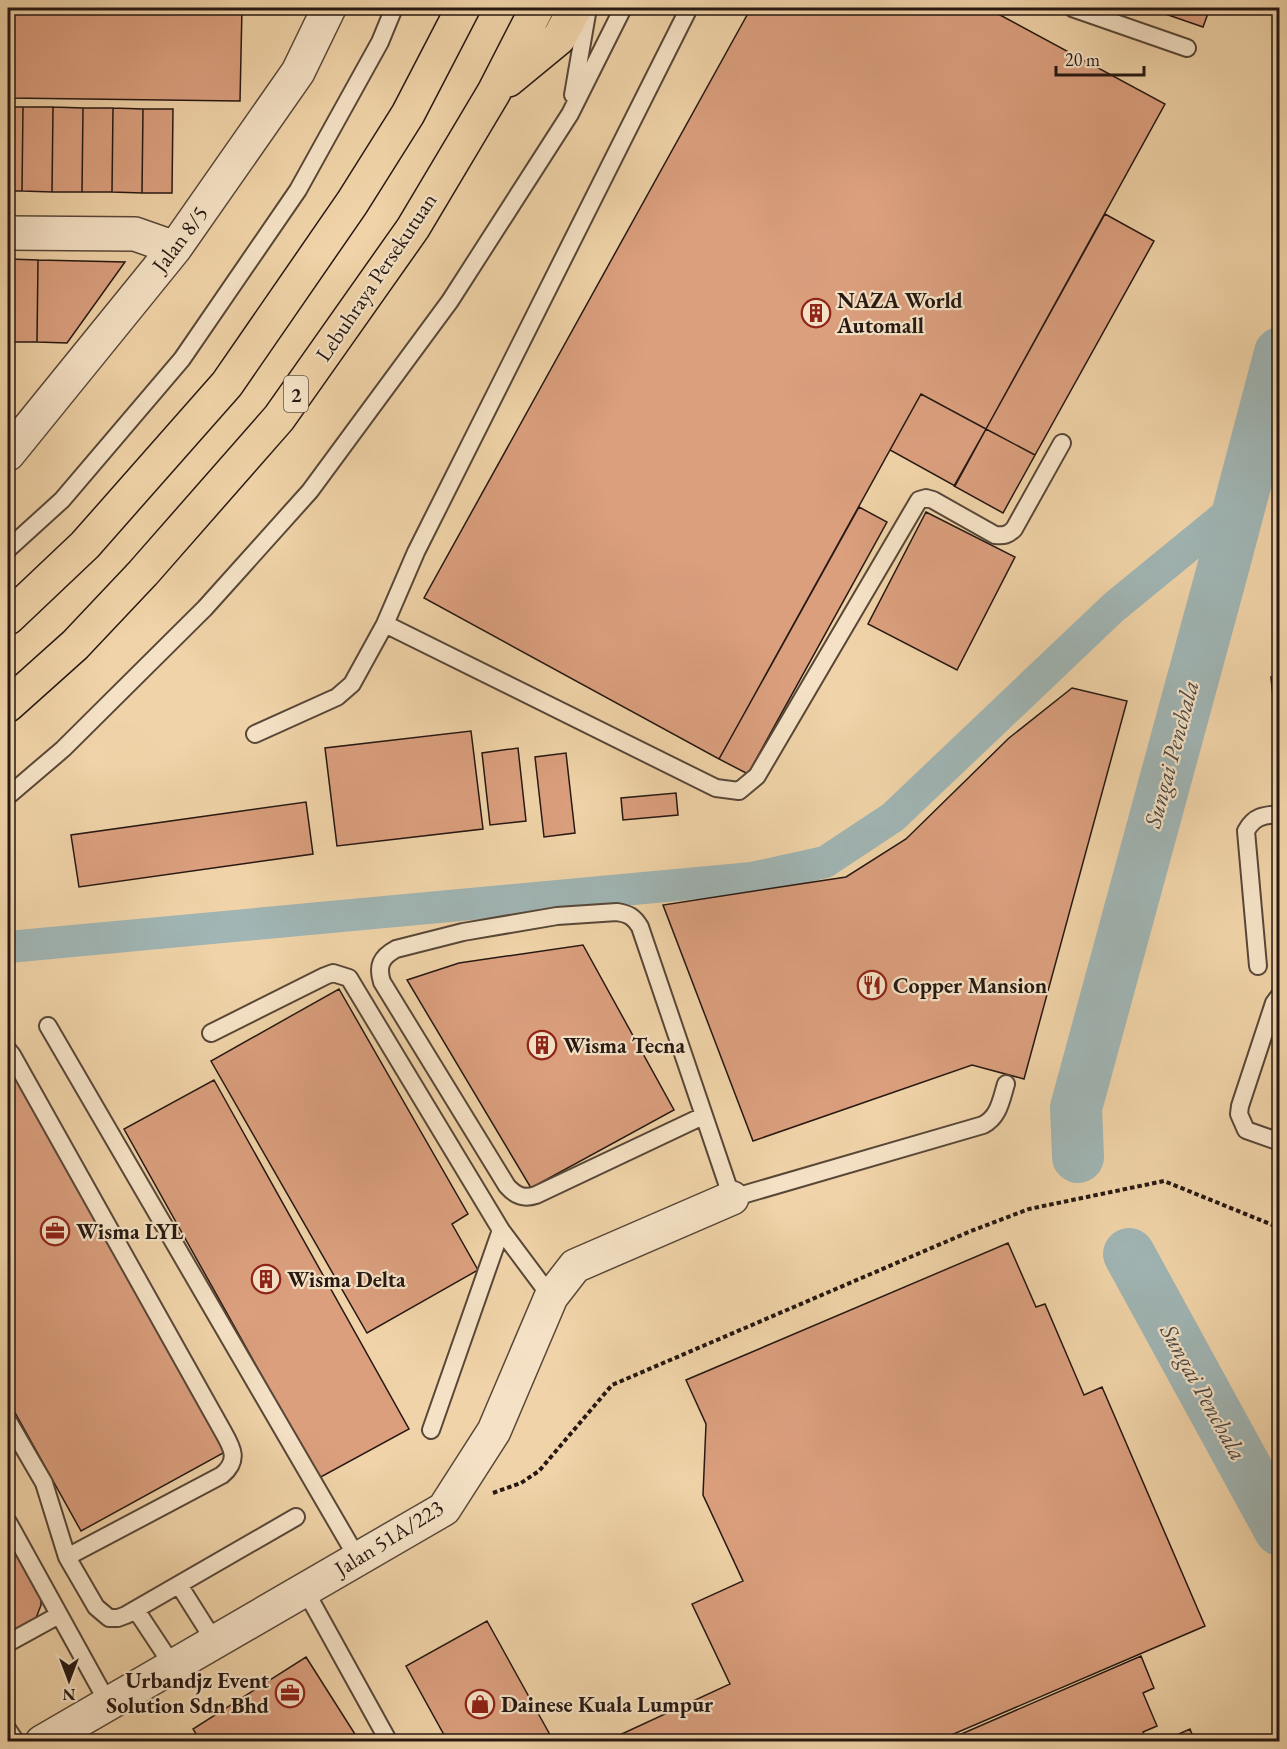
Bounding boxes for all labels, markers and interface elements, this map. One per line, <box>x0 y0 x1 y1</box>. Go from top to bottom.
scale bar <box>1056 39 1144 77</box>
text: 20 m <box>1065 48 1100 71</box>
street label: Lebuhraya Persekutuan <box>309 187 443 367</box>
street label: Jalan 8/5 <box>144 200 215 280</box>
place label: NAZA World Automall <box>836 286 963 340</box>
building icon: NAZA World Automall <box>800 297 832 329</box>
road number: 2 <box>284 376 308 412</box>
water label: Sungai Penchala <box>1136 677 1206 832</box>
restaurant icon: Copper Mansion <box>856 969 888 1001</box>
place label: Copper Mansion <box>893 971 1048 1000</box>
building icon: Wisma Tecna <box>526 1029 558 1061</box>
place label: Wisma Tecna <box>563 1031 686 1060</box>
office icon: Wisma LYL <box>39 1215 71 1247</box>
place label: Wisma LYL <box>76 1217 183 1246</box>
building icon: Wisma Delta <box>250 1263 282 1295</box>
place label: Wisma Delta <box>287 1265 406 1294</box>
water label: Sungai Penchala <box>1153 1317 1254 1466</box>
street label: Jalan 51A/223 <box>327 1493 449 1584</box>
north arrow <box>39 1650 99 1710</box>
place label: Urbandjz Event Solution Sdn Bhd <box>106 1666 270 1720</box>
office icon: Urbandjz Event Solution Sdn Bhd <box>274 1677 306 1709</box>
text: N <box>62 1684 75 1705</box>
shop icon: Dainese Kuala Lumpur <box>464 1688 496 1720</box>
place label: Dainese Kuala Lumpur <box>501 1690 714 1719</box>

